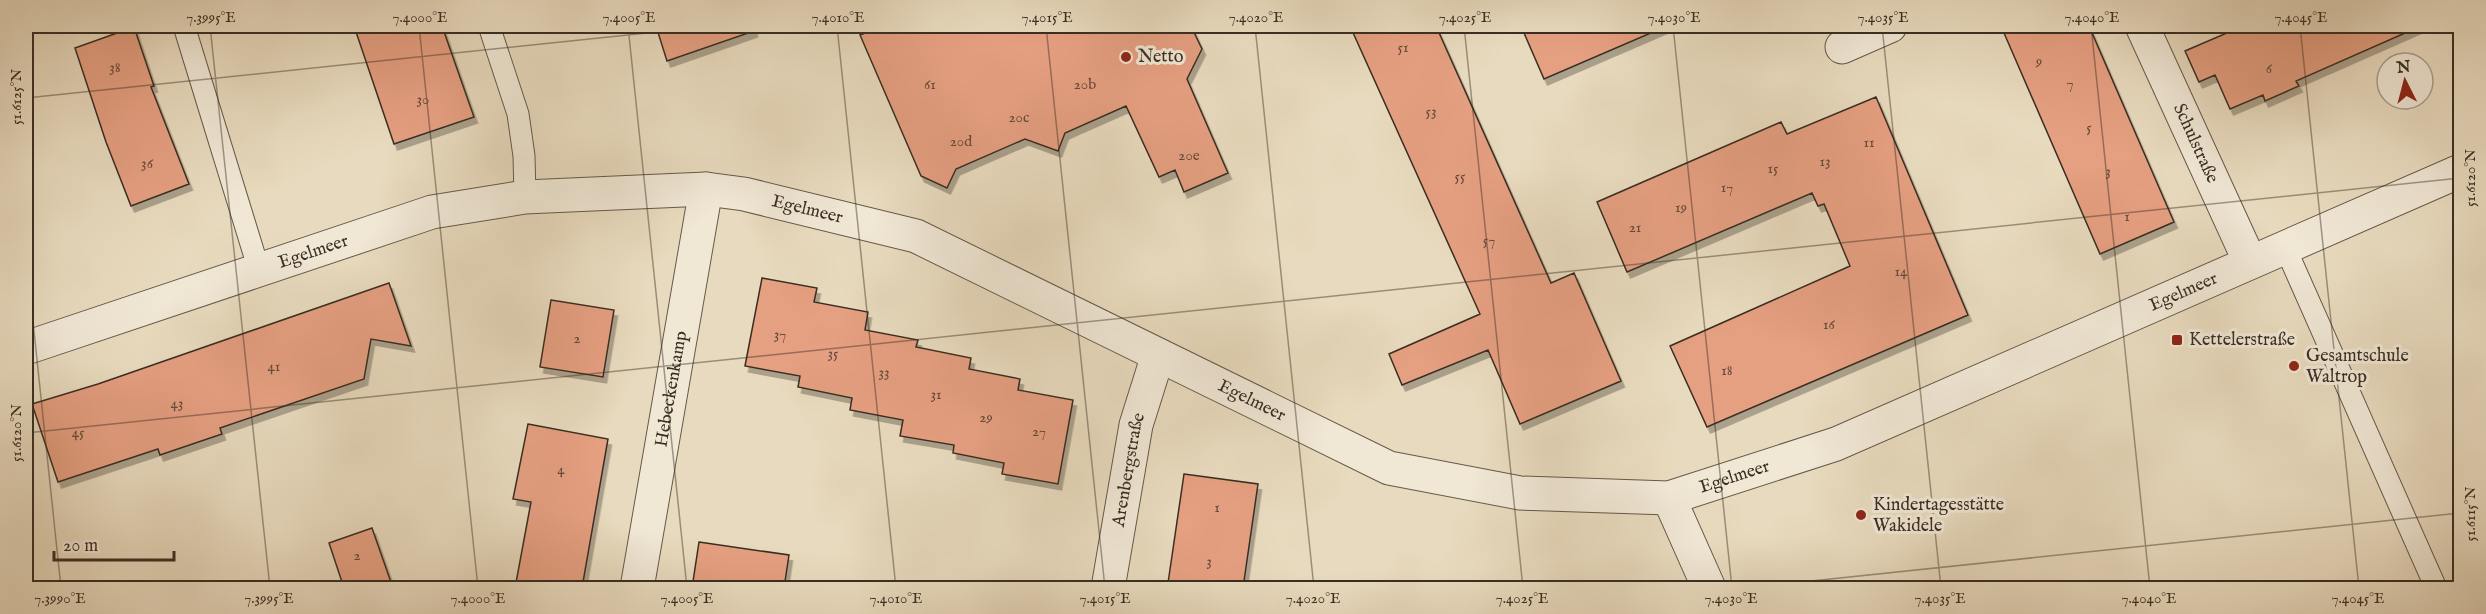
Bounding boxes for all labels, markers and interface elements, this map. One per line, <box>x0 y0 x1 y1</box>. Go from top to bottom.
text: 7.3995°E <box>186 8 236 27</box>
text: 7.4000°E <box>393 8 447 27</box>
text: 7.4005°E <box>602 8 656 27</box>
text: 7.4010°E <box>812 8 865 27</box>
text: 7.4015°E <box>1021 8 1073 27</box>
text: 7.4020°E <box>1229 8 1283 27</box>
text: 7.4025°E <box>1439 8 1491 27</box>
text: 7.4030°E <box>1647 8 1701 27</box>
text: 7.4035°E <box>1857 8 1909 27</box>
text: 7.4040°E <box>2065 8 2119 27</box>
text: 7.4045°E <box>2275 8 2327 27</box>
house number: 51 <box>1397 38 1409 57</box>
place label: Netto <box>1138 46 1184 69</box>
marker: Netto <box>1119 50 1133 64</box>
north arrow <box>2375 51 2435 111</box>
house number: 9 <box>2035 52 2042 71</box>
text: N <box>2395 57 2412 79</box>
house number: 38 <box>109 58 121 77</box>
house number: 6 <box>2266 59 2273 78</box>
text: 51.6125°N <box>7 69 26 125</box>
house number: 7 <box>2066 74 2074 93</box>
house number: 61 <box>924 75 936 94</box>
house number: 20b <box>1074 75 1096 94</box>
house number: 30 <box>417 90 429 109</box>
street label: Schulstraße <box>2168 100 2224 187</box>
house number: 53 <box>1425 102 1437 121</box>
house number: 20c <box>1009 108 1029 127</box>
house number: 5 <box>2086 118 2092 137</box>
house number: 20d <box>950 132 973 151</box>
house number: 11 <box>1863 133 1875 152</box>
house number: 20e <box>1178 146 1200 165</box>
text: 51.6120°N <box>2461 149 2480 207</box>
house number: 13 <box>1819 152 1831 171</box>
house number: 36 <box>141 154 154 173</box>
house number: 15 <box>1767 159 1779 178</box>
house number: 3 <box>2105 162 2111 181</box>
house number: 55 <box>1455 167 1466 186</box>
house number: 17 <box>1721 178 1733 197</box>
street label: Egelmeer <box>769 190 846 229</box>
house number: 19 <box>1675 198 1687 217</box>
house number: 1 <box>2124 207 2130 226</box>
house number: 21 <box>1629 218 1641 237</box>
street label: Egelmeer <box>275 229 352 274</box>
house number: 57 <box>1483 231 1495 250</box>
house number: 14 <box>1895 262 1908 281</box>
street label: Egelmeer <box>2146 267 2222 317</box>
house number: 16 <box>1823 315 1836 334</box>
house number: 37 <box>774 325 786 344</box>
house number: 2 <box>573 329 581 348</box>
street label: Hebeckenkamp <box>650 329 693 449</box>
place label: Kettelerstraße <box>2189 329 2295 352</box>
marker: Kettelerstraße <box>2170 333 2184 347</box>
house number: 35 <box>827 344 839 363</box>
place label: Gesamtschule Waltrop <box>2306 345 2409 389</box>
house number: 41 <box>268 357 280 376</box>
marker: Gesamtschule Waltrop <box>2287 359 2301 373</box>
house number: 18 <box>1721 361 1733 380</box>
house number: 33 <box>878 363 890 382</box>
street label: Egelmeer <box>1214 374 1290 427</box>
house number: 31 <box>930 385 942 404</box>
house number: 43 <box>171 394 183 413</box>
text: 51.6120°N <box>7 404 26 462</box>
house number: 29 <box>979 408 993 427</box>
street label: Arenbergstraße <box>1107 410 1151 529</box>
house number: 27 <box>1032 422 1046 441</box>
house number: 45 <box>72 423 85 442</box>
street label: Egelmeer <box>1696 455 1773 499</box>
house number: 4 <box>557 460 565 479</box>
text: 51.6115°N <box>2461 487 2480 541</box>
place label: Kindertagesstätte Wakidele <box>1873 494 2004 538</box>
house number: 1 <box>1214 498 1220 517</box>
marker: Kindertagesstätte Wakidele <box>1854 508 1868 522</box>
scale bar <box>54 524 174 562</box>
text: 20 m <box>63 535 98 558</box>
house number: 2 <box>353 546 361 565</box>
house number: 3 <box>1206 552 1212 571</box>
text: 7.3990°E <box>34 589 86 608</box>
text: 7.3995°E <box>244 589 294 608</box>
text: 7.4000°E <box>451 589 505 608</box>
text: 7.4005°E <box>660 589 714 608</box>
text: 7.4010°E <box>870 589 923 608</box>
text: 7.4015°E <box>1079 589 1131 608</box>
text: 7.4020°E <box>1286 589 1340 608</box>
text: 7.4025°E <box>1496 589 1548 608</box>
text: 7.4030°E <box>1704 589 1758 608</box>
text: 7.4035°E <box>1914 589 1966 608</box>
text: 7.4040°E <box>2122 589 2176 608</box>
text: 7.4045°E <box>2332 589 2384 608</box>

